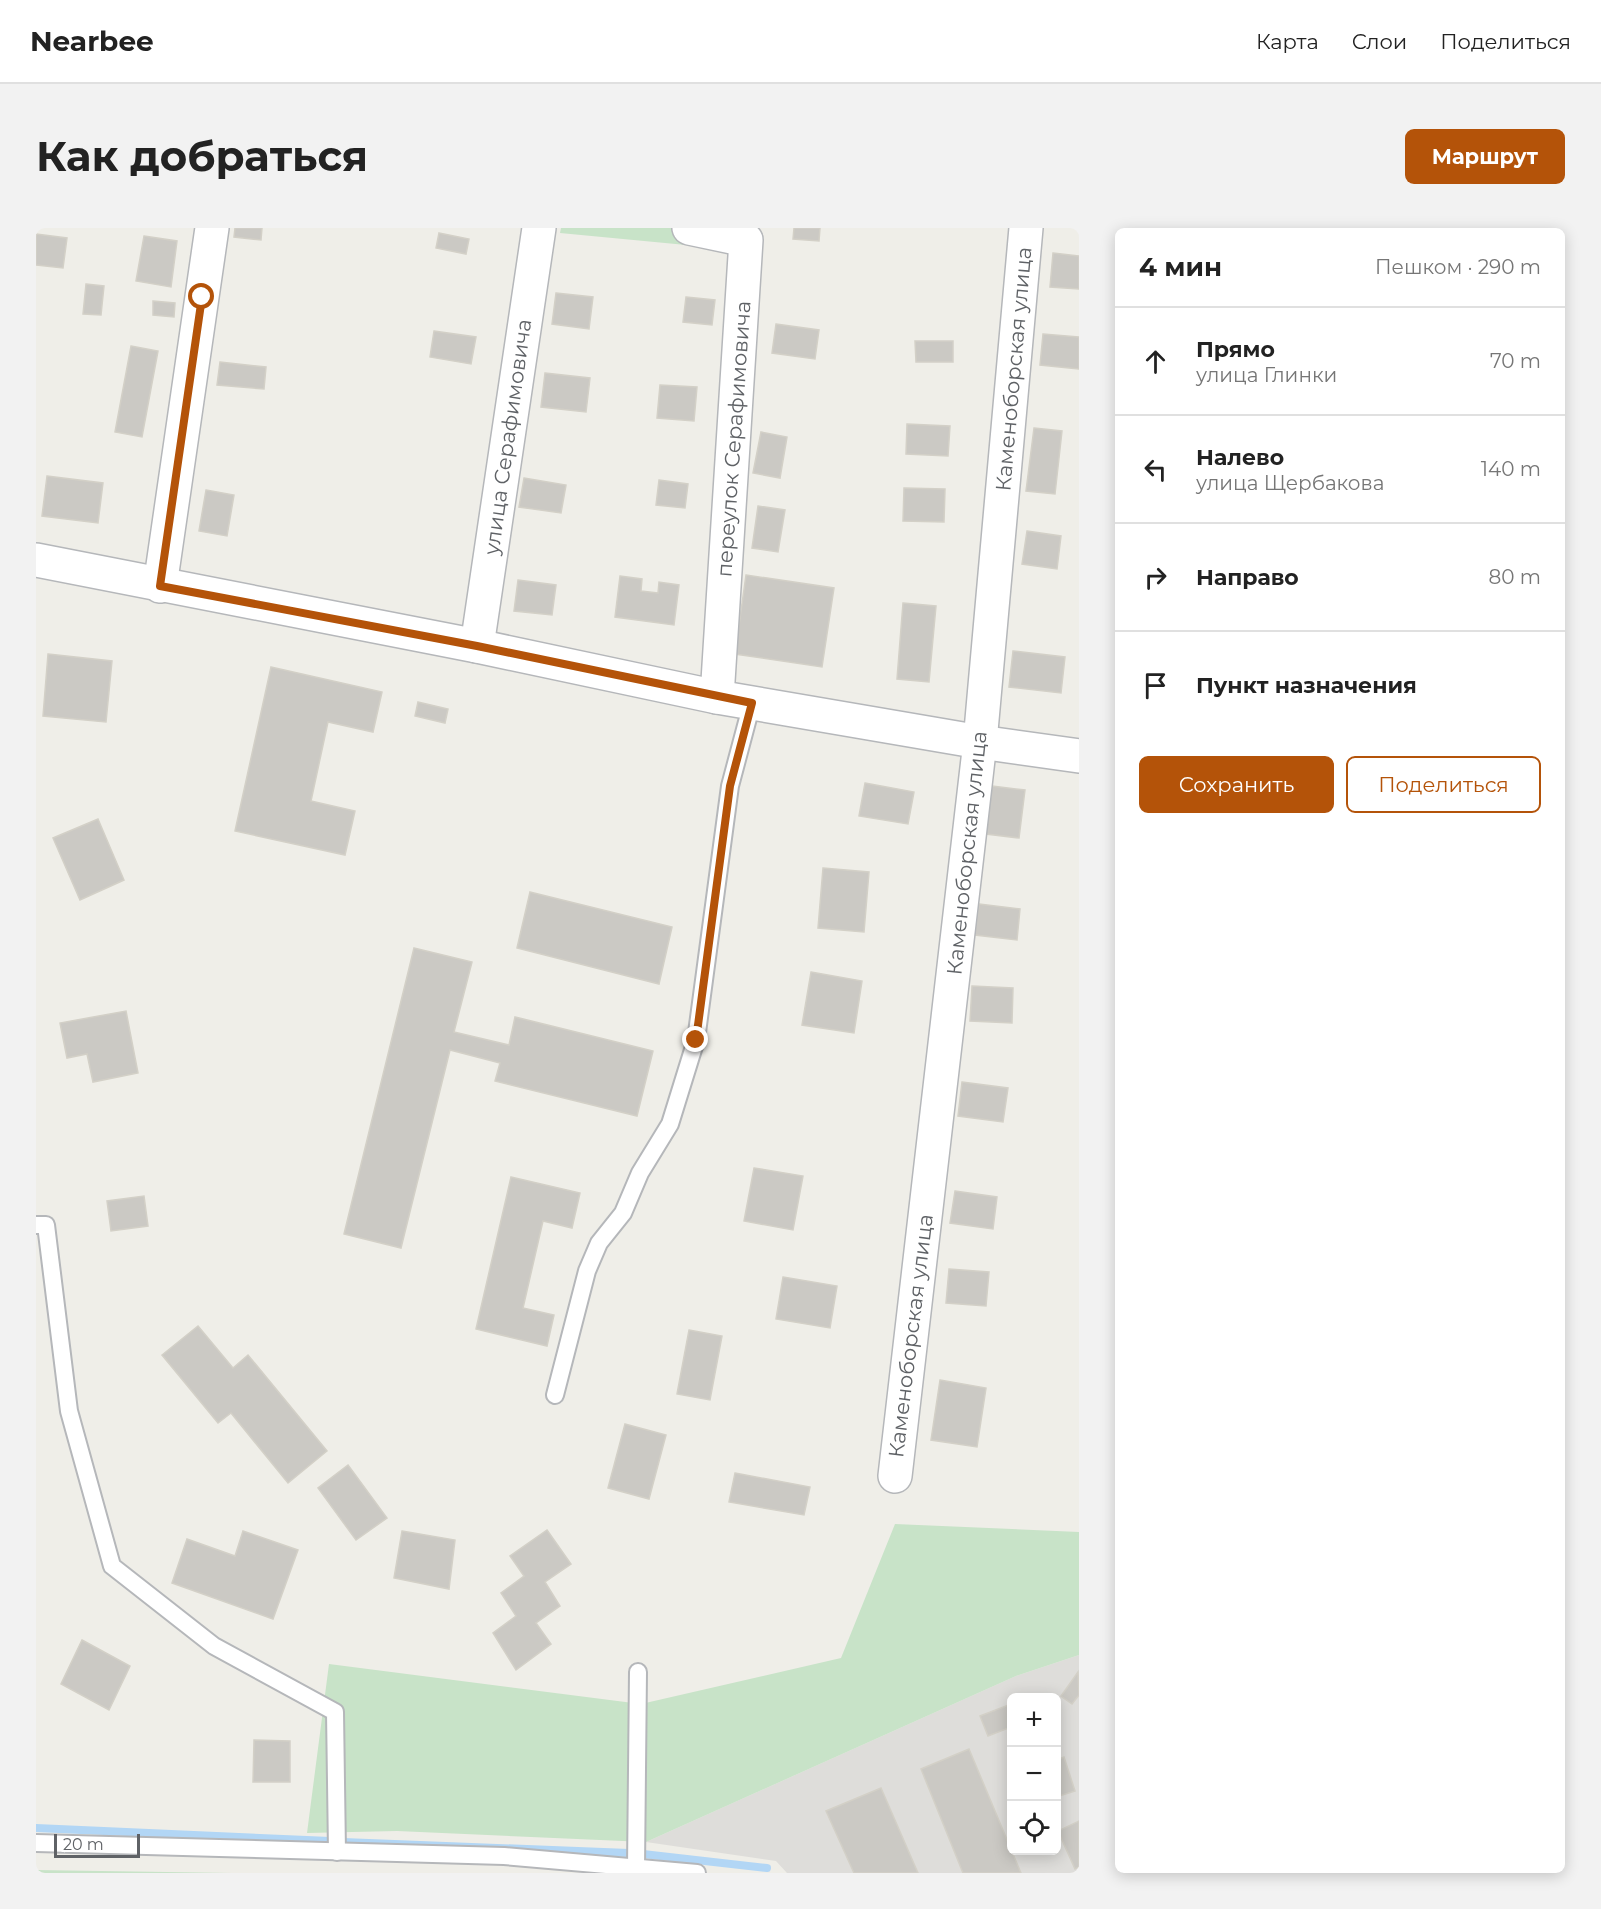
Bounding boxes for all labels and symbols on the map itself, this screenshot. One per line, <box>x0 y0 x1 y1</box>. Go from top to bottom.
street label: Каменоборская улица <box>990 246 1037 492</box>
route start <box>188 283 214 309</box>
street label: переулок Серафимовича <box>711 300 756 578</box>
street label: улица Серафимовича <box>478 317 536 558</box>
street label: Каменоборская улица <box>941 730 992 976</box>
route end <box>682 1026 708 1052</box>
street label: Каменоборская улица <box>883 1213 938 1459</box>
scale bar <box>54 1831 140 1858</box>

